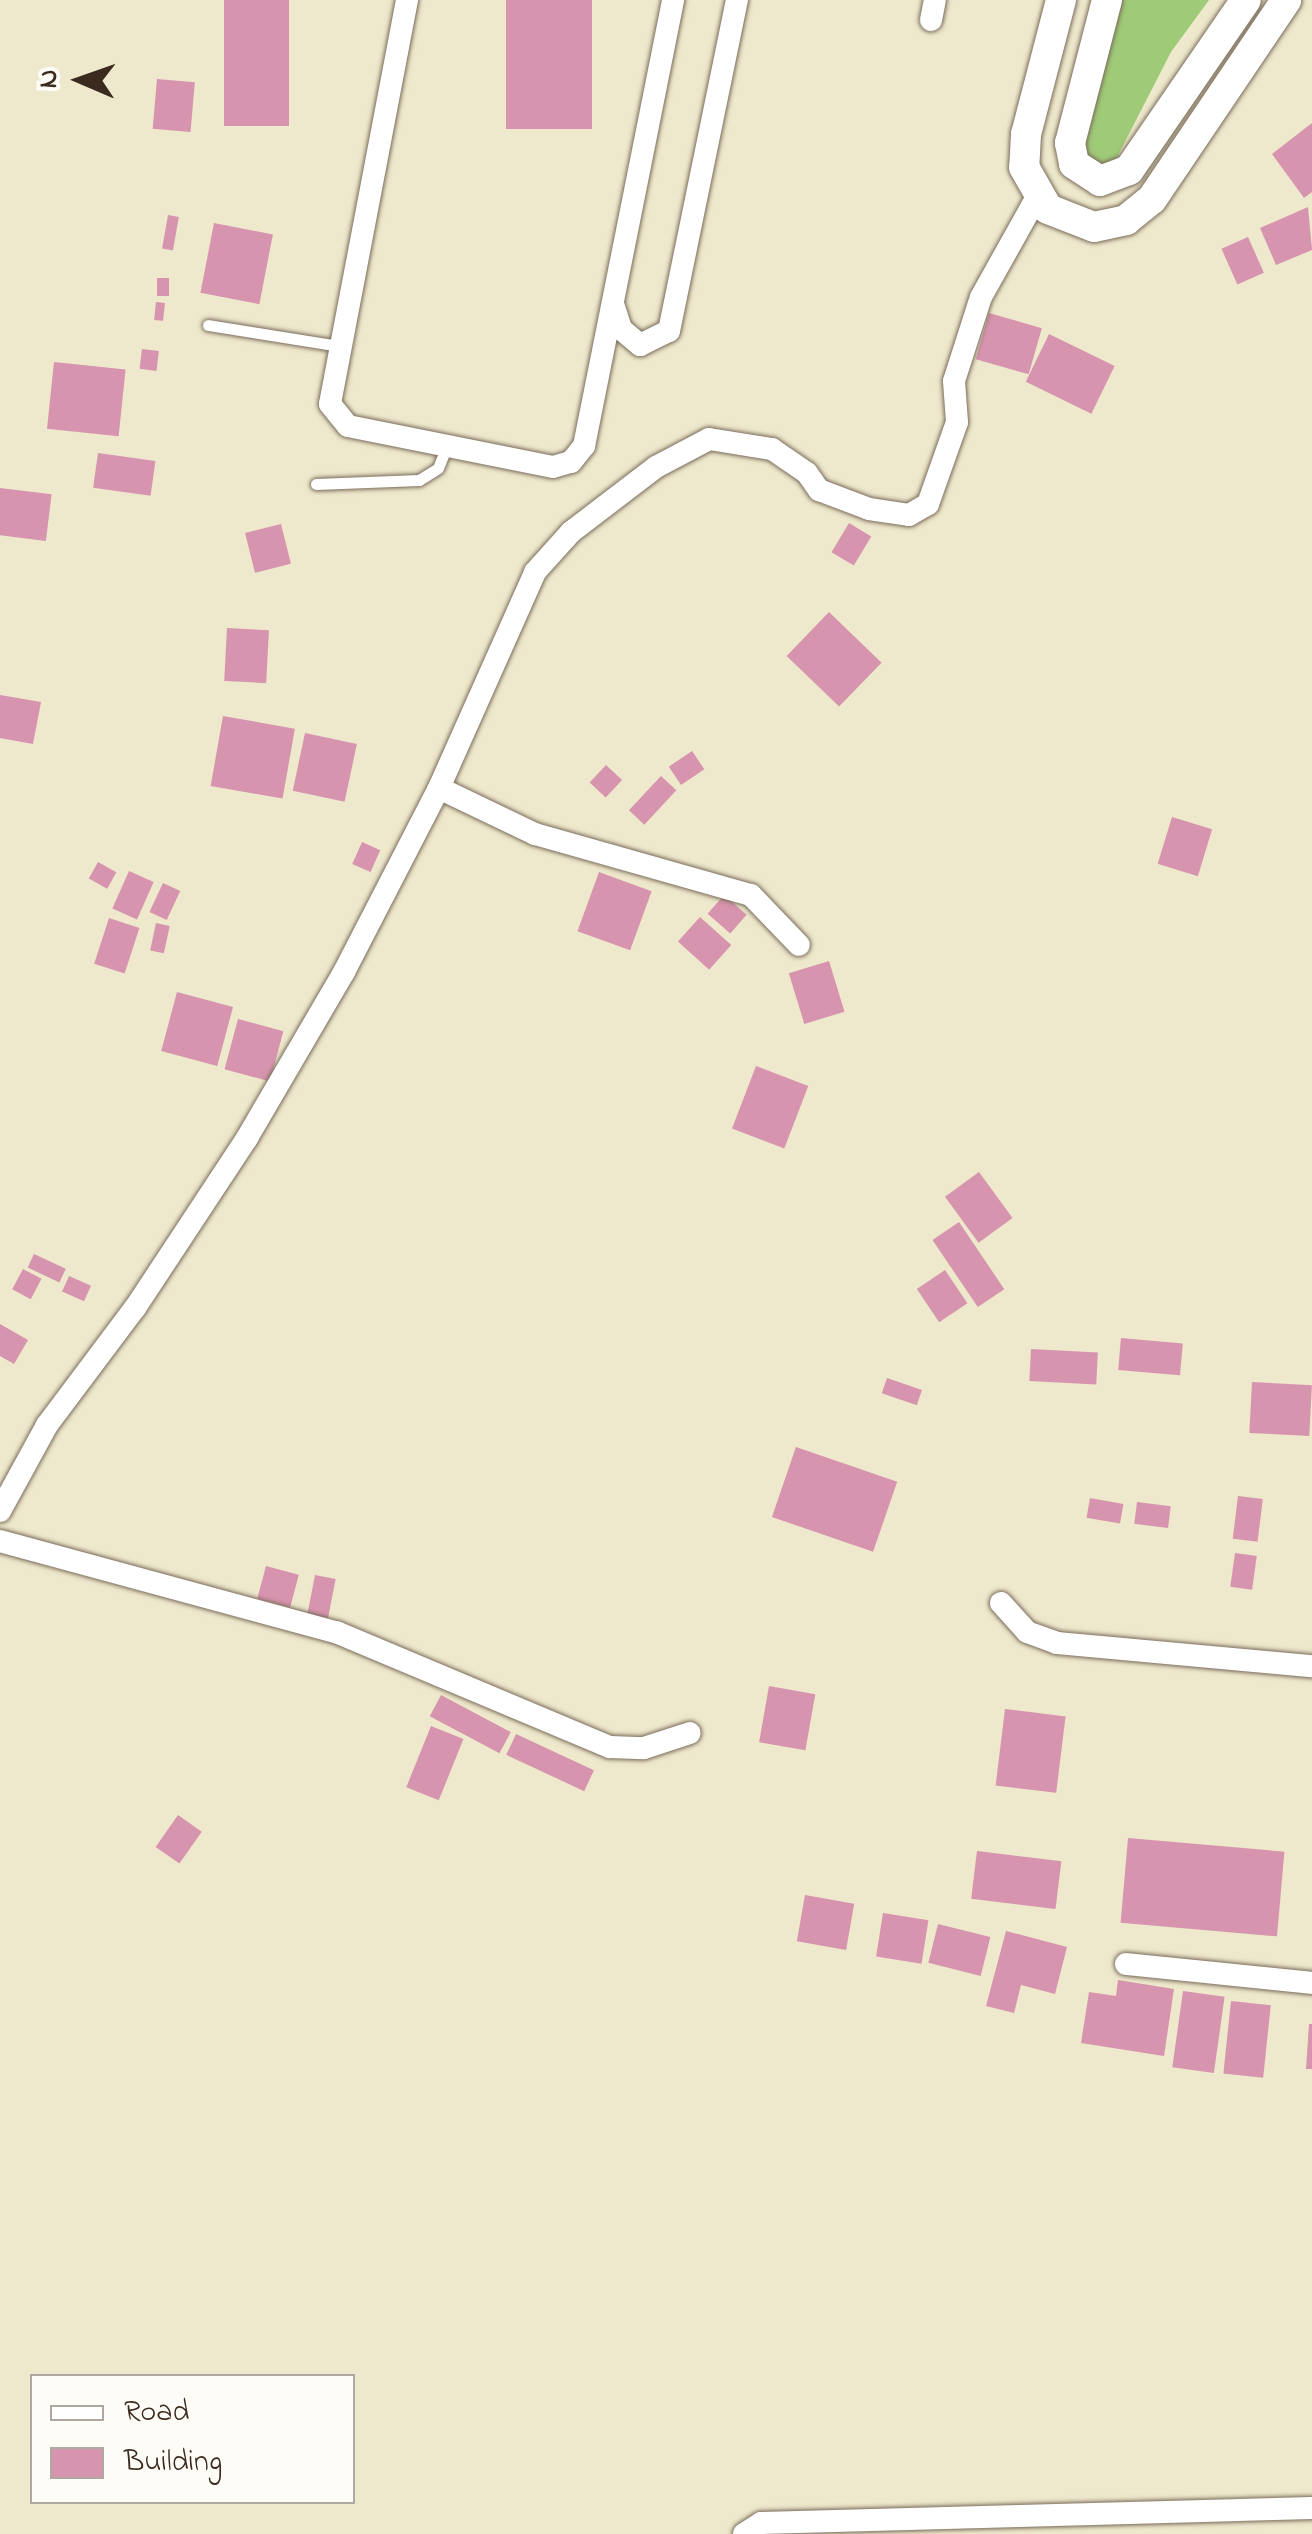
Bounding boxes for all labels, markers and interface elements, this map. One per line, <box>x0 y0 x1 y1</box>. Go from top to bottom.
north arrow <box>30 30 130 130</box>
text: N <box>29 69 70 89</box>
legend <box>30 2374 355 2504</box>
text: Road <box>124 2391 189 2435</box>
text: Building <box>124 2441 222 2485</box>

